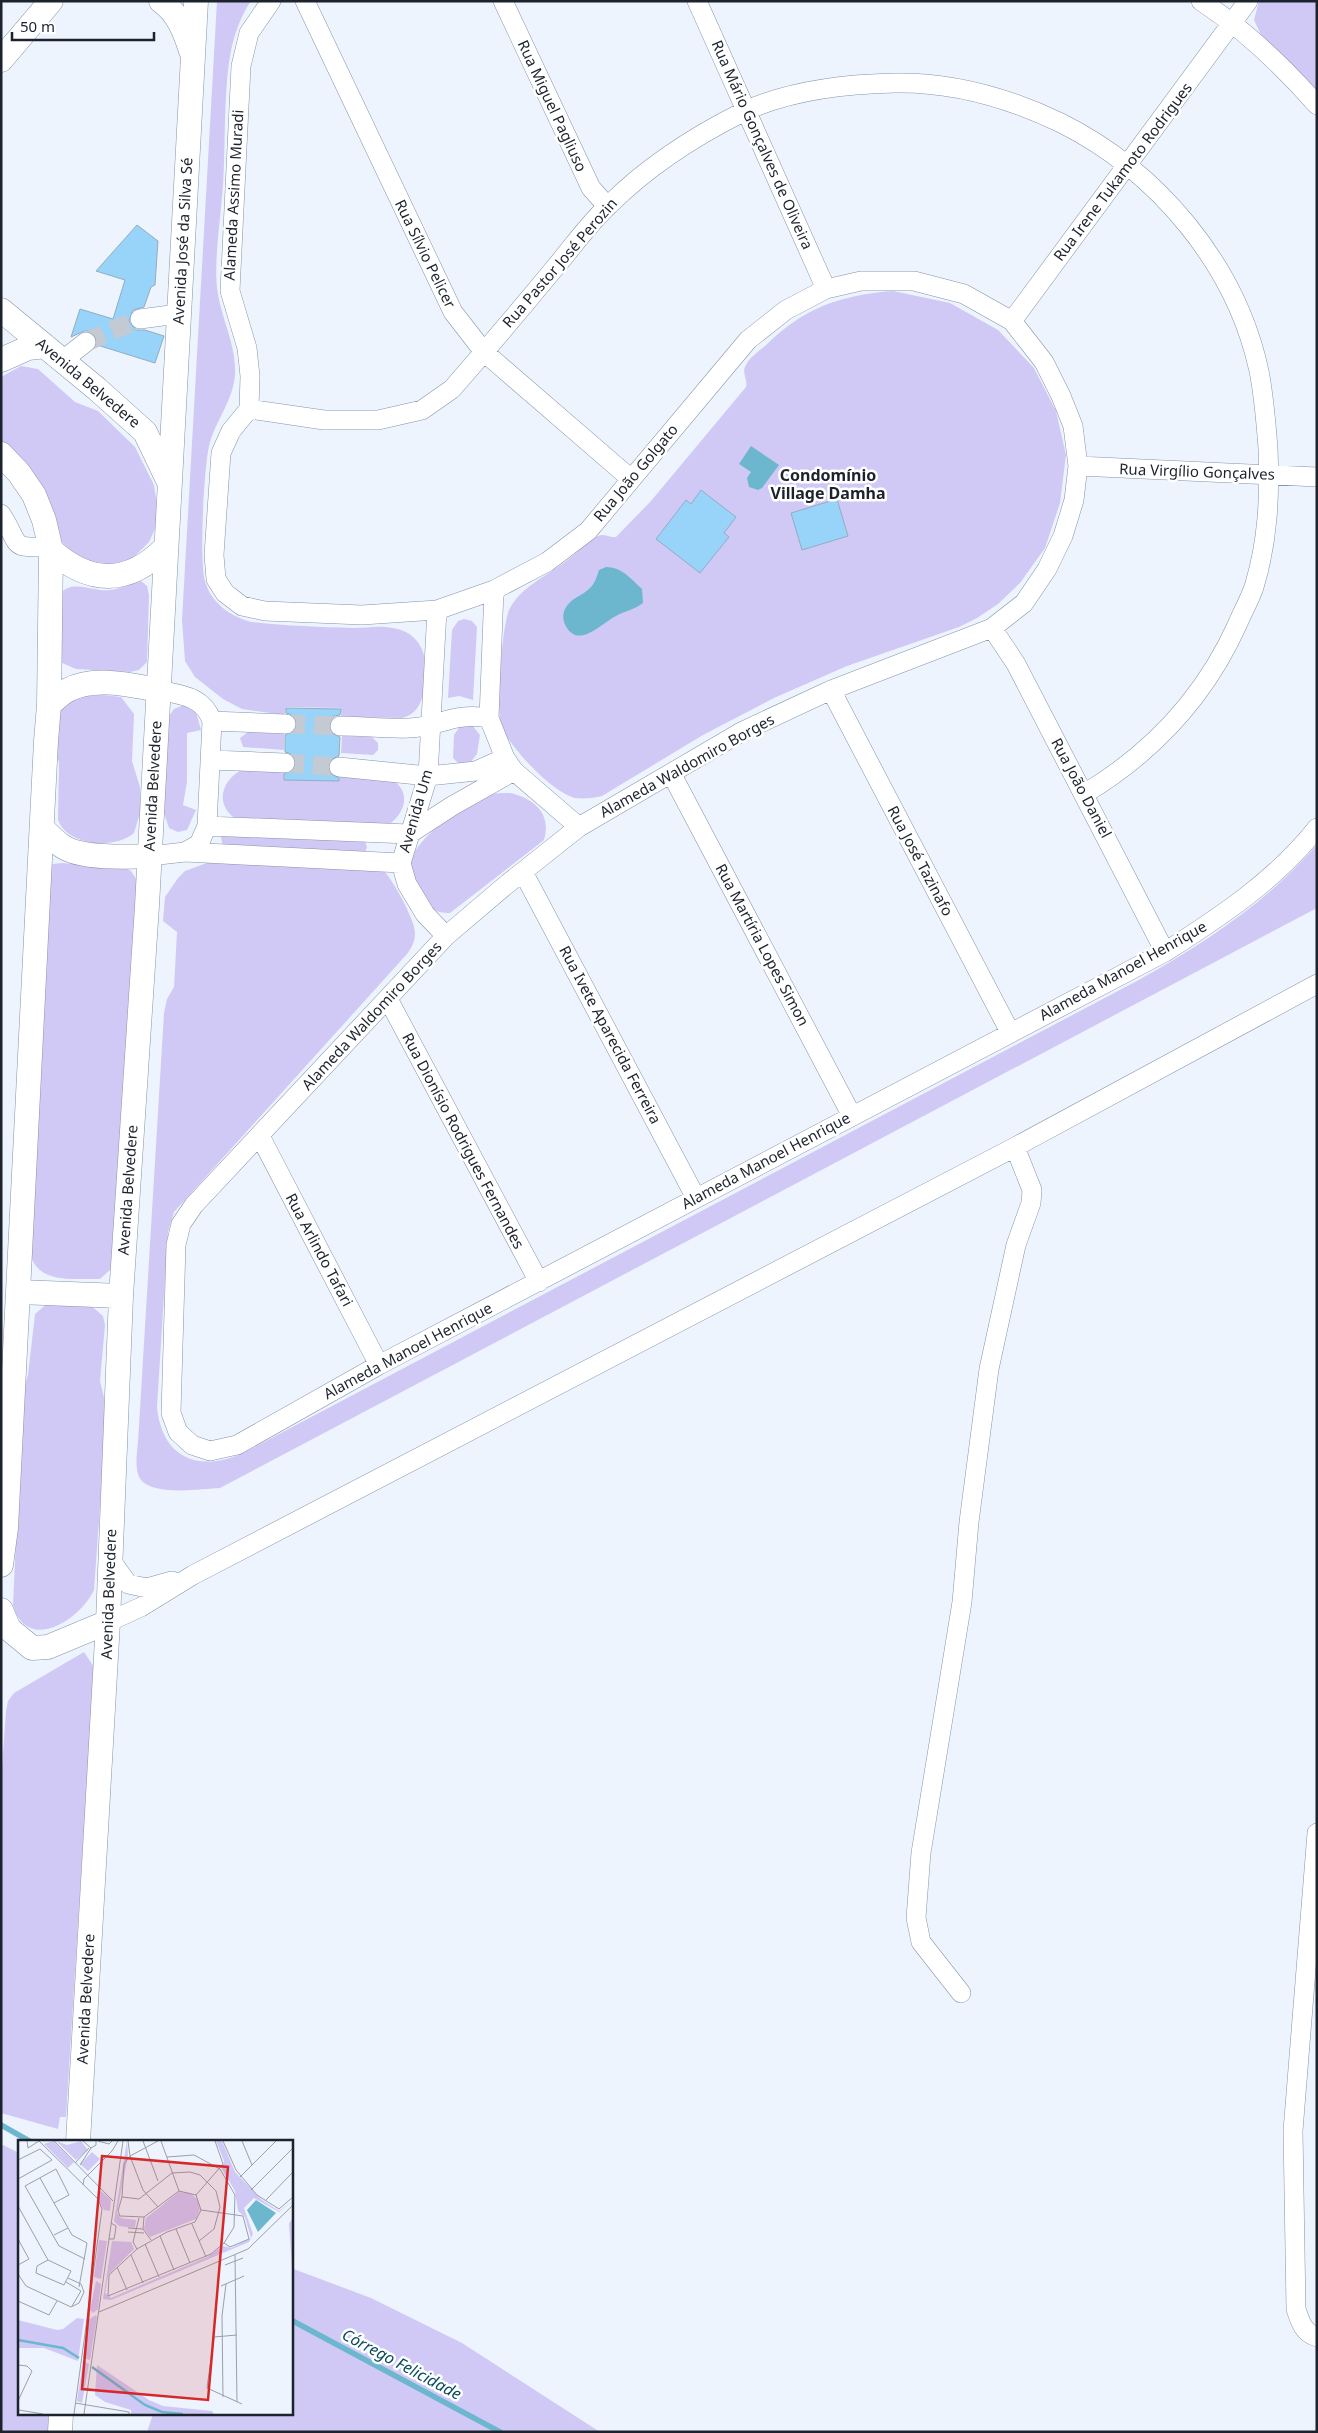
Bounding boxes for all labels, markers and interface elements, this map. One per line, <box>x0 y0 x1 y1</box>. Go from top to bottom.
scale bar <box>12 10 155 42</box>
text: 50 m <box>20 16 55 36</box>
street label: Rua Miguel Pagliuso <box>514 37 592 175</box>
street label: Rua Mário Gonçalves de Oliveira <box>708 37 818 252</box>
street label: Rua Irene Tukamoto Rodrigues <box>1048 78 1196 265</box>
street label: Alameda Assimo Muradi <box>219 109 247 281</box>
street label: Avenida José da Silva Sé <box>168 157 196 325</box>
street label: Rua Pastor José Perozin <box>497 193 621 331</box>
street label: Rua Sílvio Pelicer <box>391 196 461 311</box>
street label: Avenida Belvedere <box>32 333 145 432</box>
street label: Rua João Golgato <box>589 419 682 525</box>
street label: Rua Virgílio Gonçalves <box>1119 458 1275 484</box>
district label: Condomínio Village Damha <box>770 464 886 504</box>
street label: Alameda Waldomiro Borges <box>596 709 777 822</box>
street label: Avenida Belvedere <box>139 720 165 852</box>
street label: Rua João Daniel <box>1047 734 1117 841</box>
street label: Avenida Um <box>394 767 436 854</box>
street label: Rua José Tazinafo <box>883 802 958 919</box>
street label: Rua Martíria Lopes Simon <box>712 860 814 1029</box>
street label: Alameda Manoel Henrique <box>1035 916 1210 1025</box>
street label: Alameda Waldomiro Borges <box>297 937 446 1094</box>
street label: Rua Ivete Aparecida Ferreira <box>555 942 666 1127</box>
street label: Rua Dionísio Rodrigues Fernandes <box>398 1029 530 1252</box>
street label: Alameda Manoel Henrique <box>678 1107 853 1213</box>
street label: Avenida Belvedere <box>112 1124 142 1256</box>
street label: Rua Arlindo Tafari <box>282 1190 358 1309</box>
street label: Alameda Manoel Henrique <box>320 1297 495 1403</box>
street label: Avenida Belvedere <box>96 1528 120 1660</box>
street label: Avenida Belvedere <box>72 1933 98 2065</box>
inset map <box>18 2140 292 2416</box>
water label: Córrego Felicidade <box>339 2323 465 2405</box>

